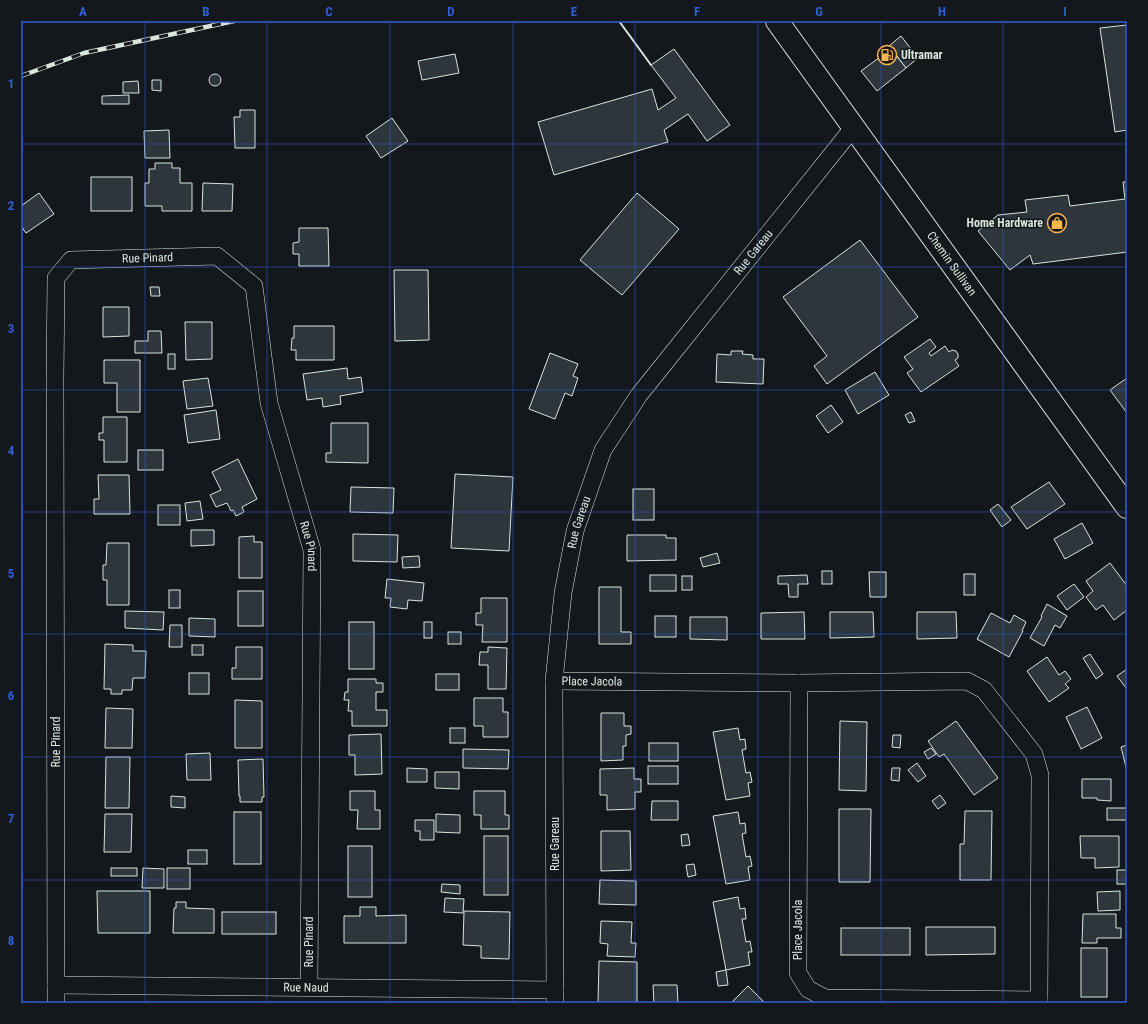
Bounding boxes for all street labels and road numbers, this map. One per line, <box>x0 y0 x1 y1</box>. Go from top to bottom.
street label: Rue Gareau <box>731 227 776 278</box>
street label: Chemin Sullivan <box>924 229 980 299</box>
street label: Rue Pinard <box>122 250 173 266</box>
street label: Rue Gareau <box>565 494 594 550</box>
street label: Rue Pinard <box>297 519 319 571</box>
street label: Place Jacola <box>562 674 623 689</box>
street label: Rue Pinard <box>49 716 63 768</box>
street label: Rue Gareau <box>548 817 562 871</box>
street label: Place Jacola <box>791 899 805 960</box>
street label: Rue Pinard <box>302 916 316 968</box>
street label: Rue Naud <box>283 980 329 995</box>

